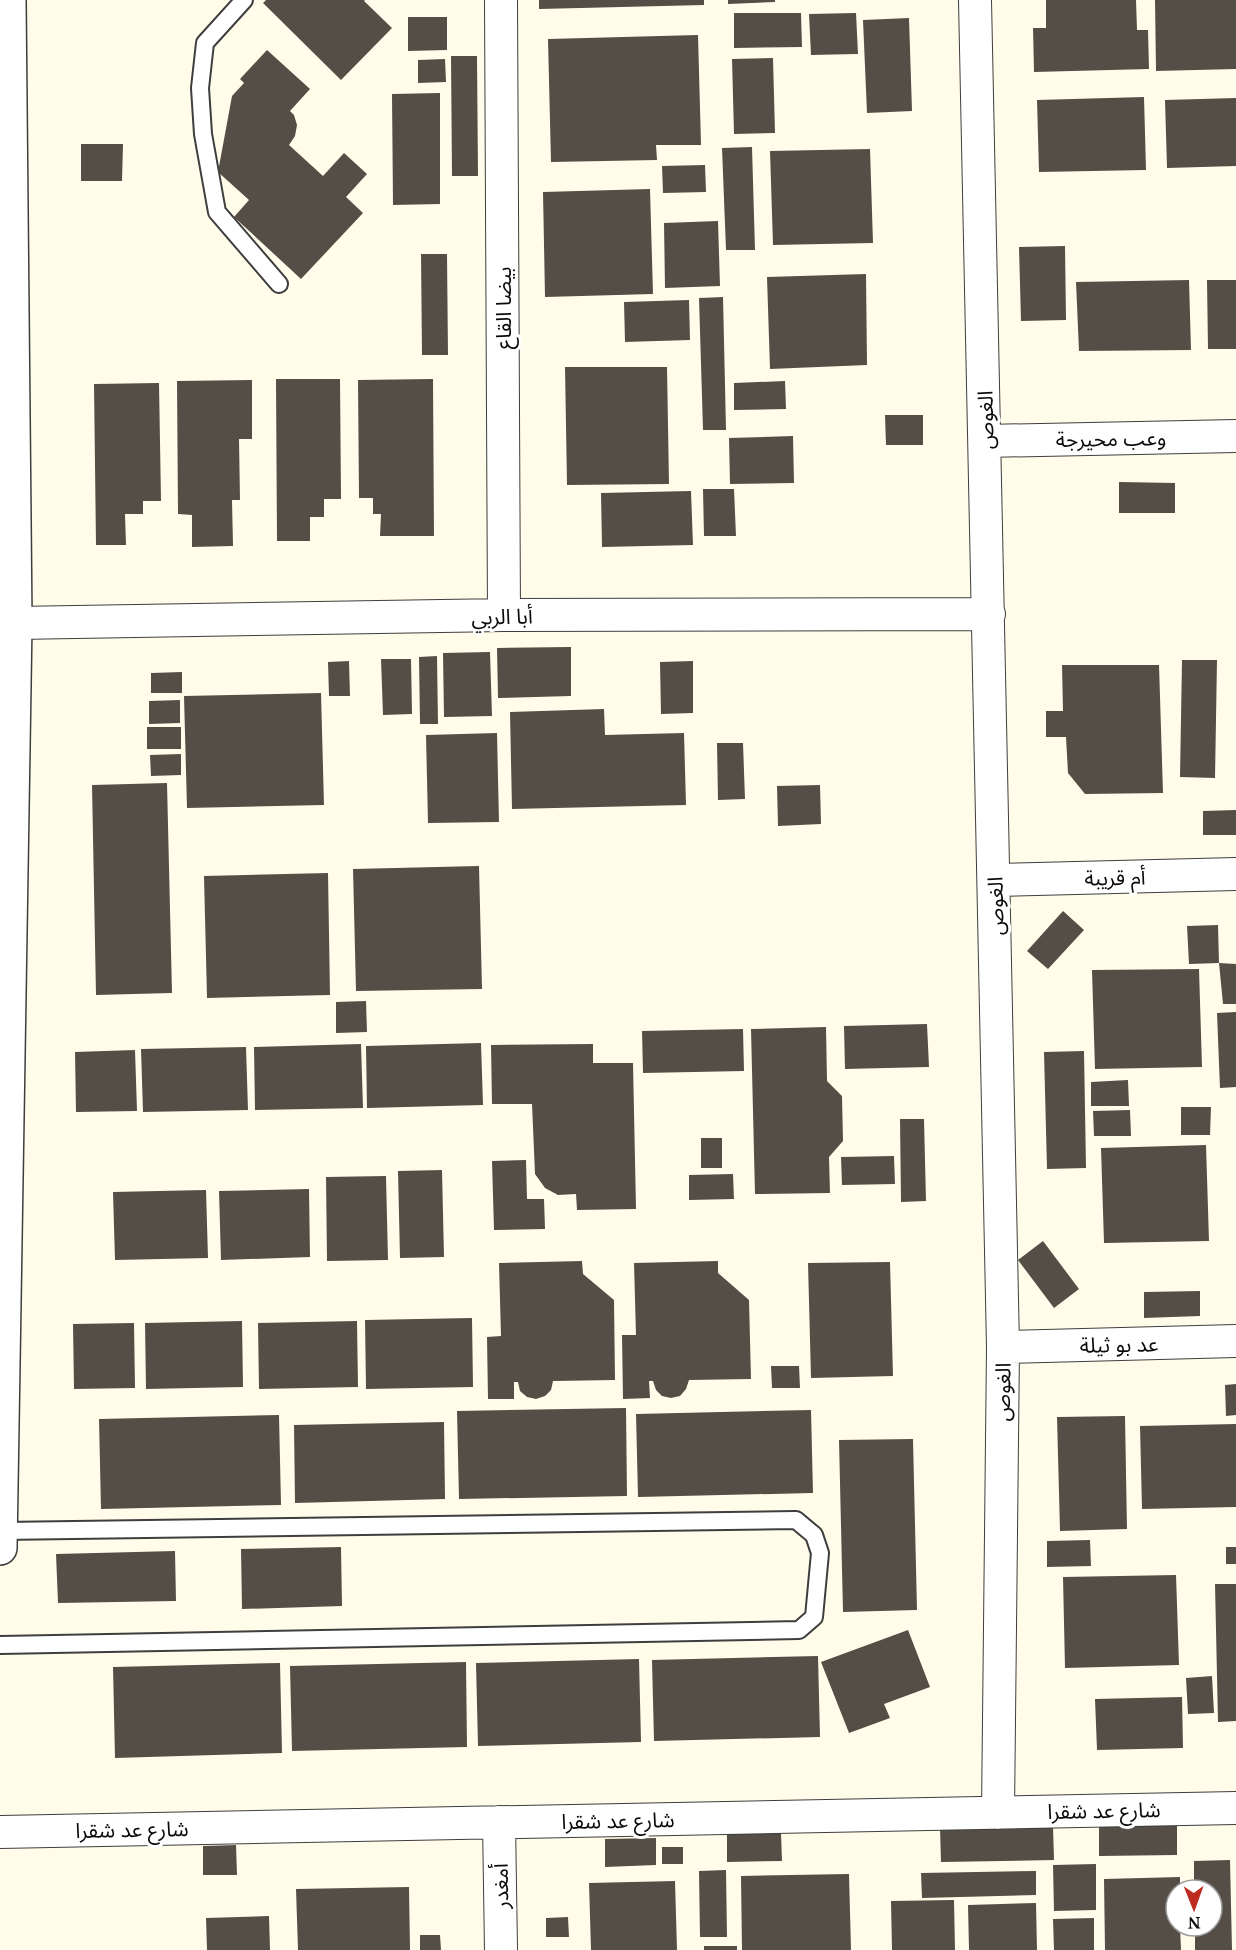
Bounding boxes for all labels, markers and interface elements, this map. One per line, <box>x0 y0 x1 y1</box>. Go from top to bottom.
street label: بيضا القاع <box>489 267 519 349</box>
street label: الغوص <box>970 390 1000 450</box>
street label: وعب محيرجة <box>1055 423 1167 453</box>
street label: أبا الربي <box>471 601 533 633</box>
street label: أم قريبة <box>1084 862 1146 895</box>
street label: الغوص <box>980 876 1010 936</box>
street label: عد بو ثيلة <box>1079 1329 1159 1359</box>
street label: الغوص <box>987 1362 1017 1422</box>
street label: شارع عد شقرا <box>1047 1795 1161 1827</box>
street label: شارع عد شقرا <box>561 1805 675 1837</box>
street label: شارع عد شقرا <box>75 1814 189 1846</box>
street label: أمغدر <box>486 1863 514 1910</box>
north arrow <box>1164 1878 1224 1938</box>
text: N <box>1187 1912 1201 1934</box>

